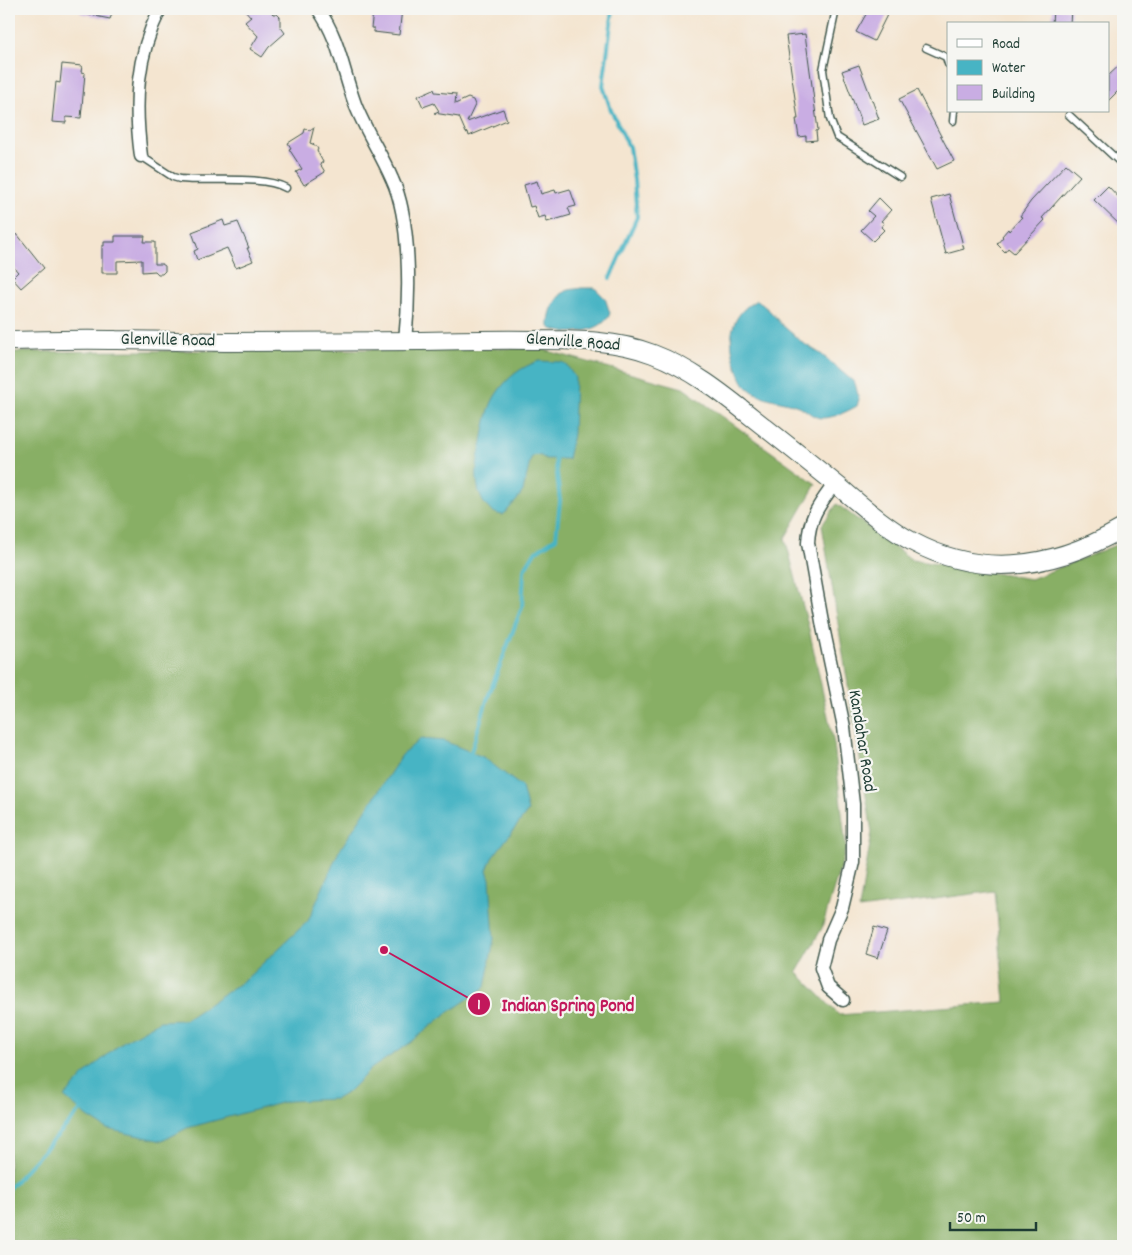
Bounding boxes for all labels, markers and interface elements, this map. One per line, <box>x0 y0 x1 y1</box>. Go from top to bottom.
legend <box>947 22 1110 112</box>
text: Road <box>992 34 1020 56</box>
text: Water <box>992 58 1026 80</box>
text: Building <box>992 84 1035 106</box>
street label: Glenville Road <box>525 327 621 359</box>
street label: Glenville Road <box>120 328 216 354</box>
street label: Kandahar Road <box>841 688 881 794</box>
callout: Indian Spring Pond <box>466 987 644 1021</box>
text: Indian Spring Pond <box>502 994 635 1021</box>
text: 1 <box>477 995 481 1017</box>
scale bar <box>950 1200 1036 1232</box>
text: 50 m <box>957 1208 986 1230</box>

